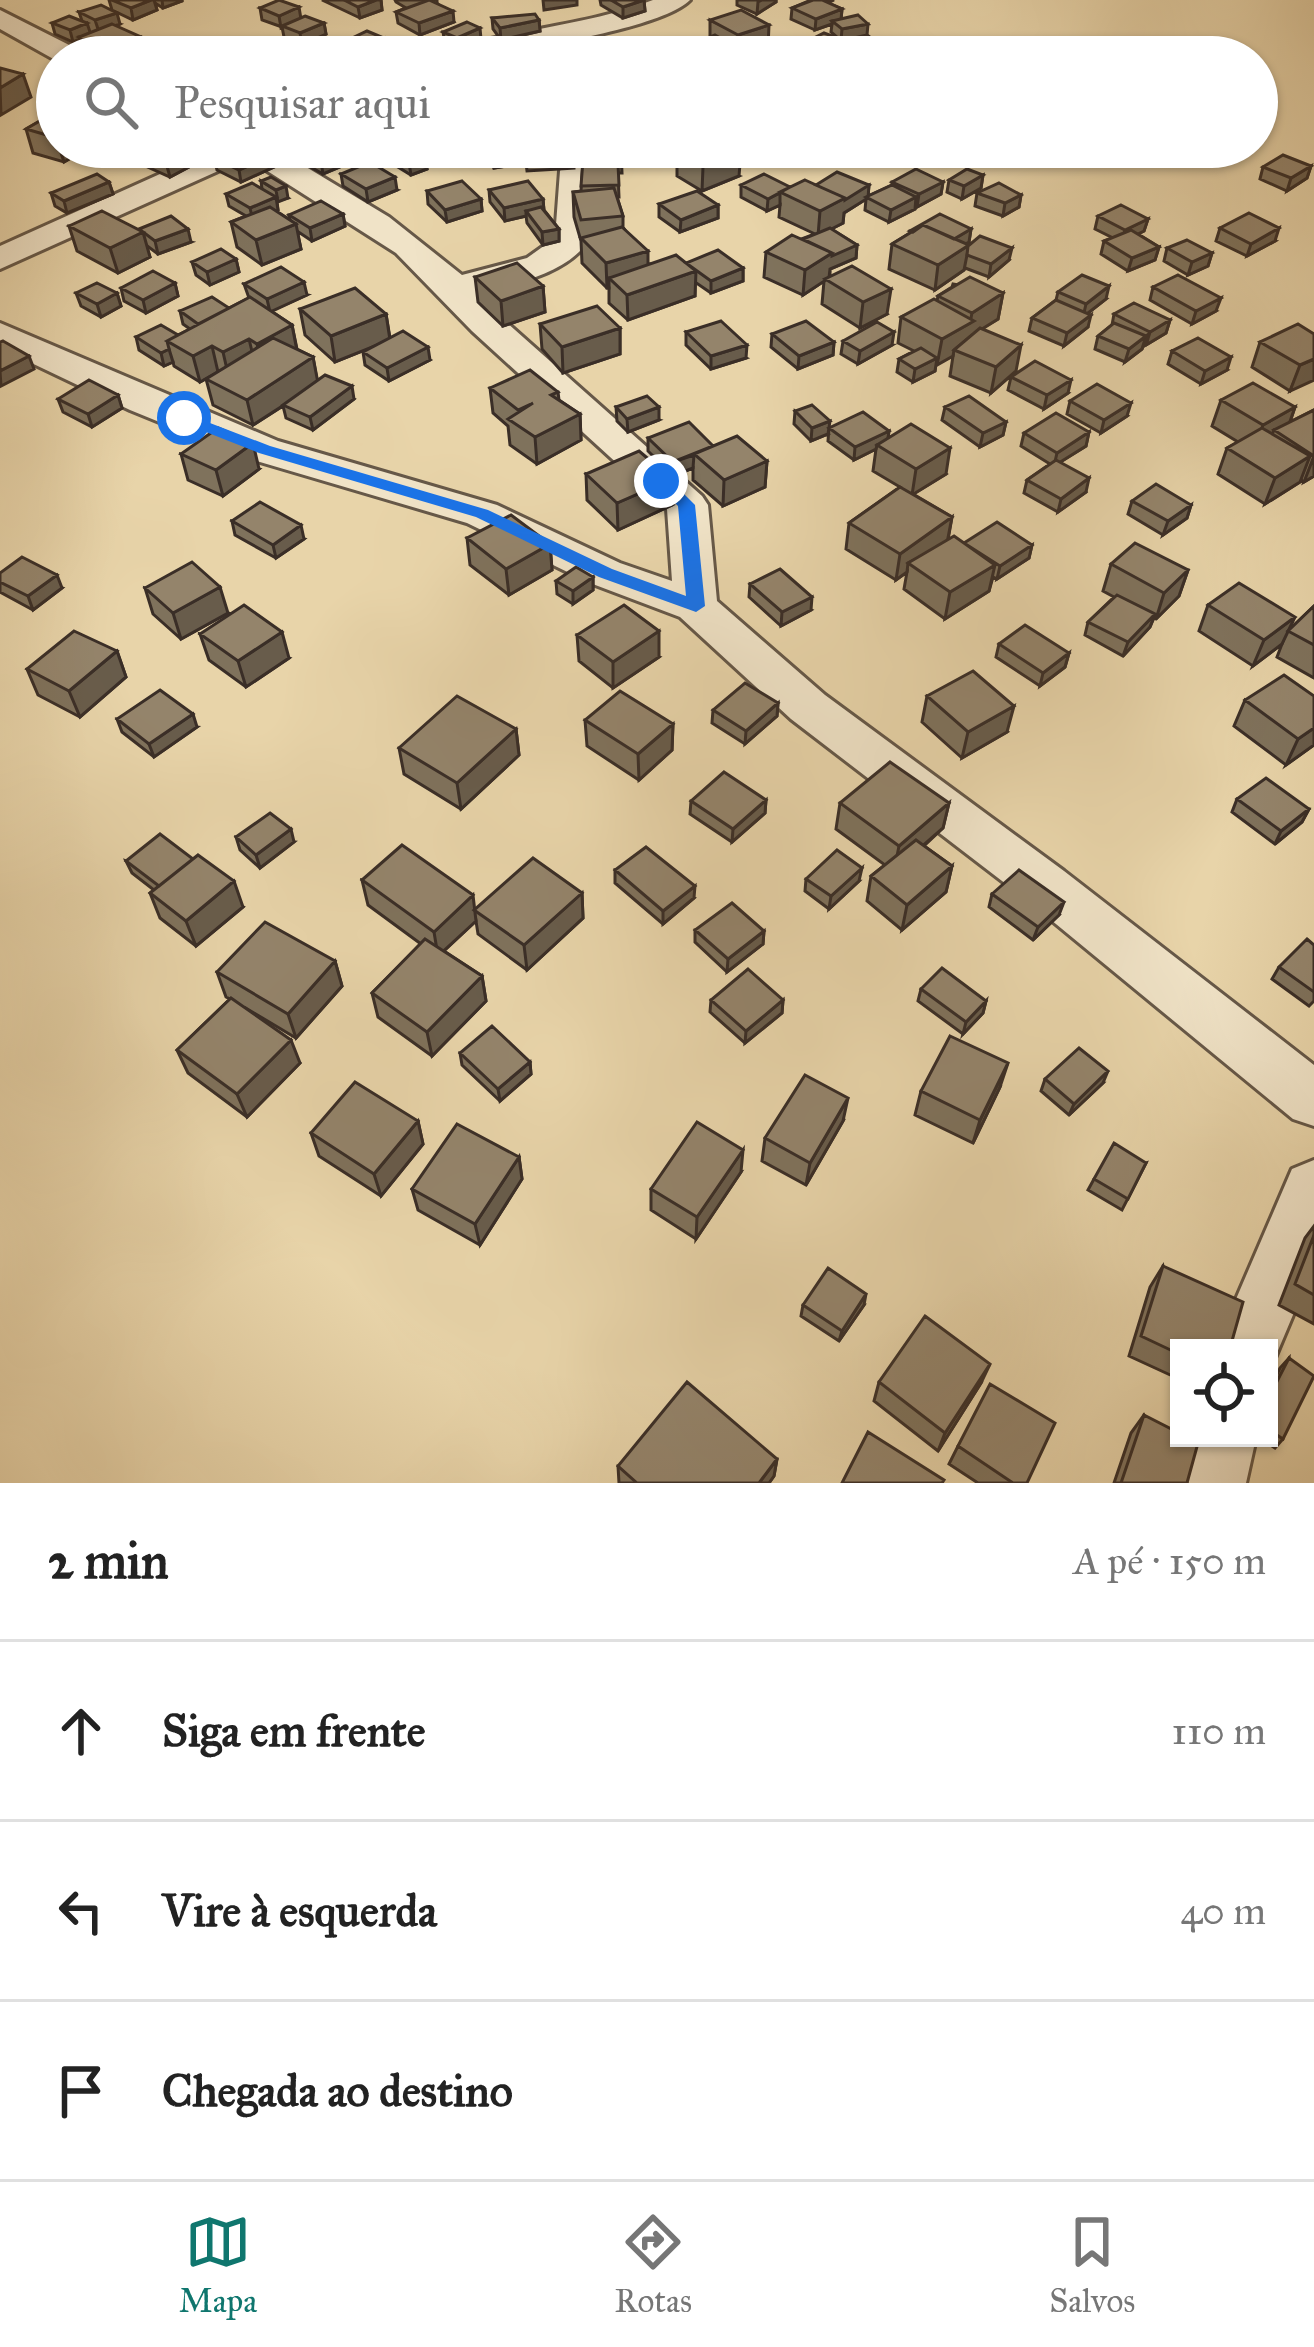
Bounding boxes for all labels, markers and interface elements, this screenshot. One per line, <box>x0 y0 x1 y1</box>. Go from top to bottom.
search box <box>36 36 1278 168</box>
icon: search <box>78 69 144 135</box>
text: Pesquisar aqui <box>174 75 431 130</box>
route start <box>157 391 211 445</box>
route end <box>634 454 688 508</box>
map controls <box>1170 1339 1278 1447</box>
button: locate <box>1170 1339 1278 1447</box>
text: 2 min <box>48 1530 169 1592</box>
text: A pé · 150 m <box>1073 1537 1266 1585</box>
icon: ahead <box>48 1698 114 1764</box>
text: Siga em frente <box>162 1703 426 1758</box>
text: 110 m <box>1171 1707 1266 1755</box>
icon: left <box>48 1878 114 1944</box>
text: Vire à esquerda <box>162 1883 437 1938</box>
text: 40 m <box>1180 1887 1266 1935</box>
icon: arrive <box>48 2058 114 2124</box>
text: Chegada ao destino <box>162 2063 513 2118</box>
tab: Mapa <box>179 2209 257 2321</box>
tab: Rotas <box>614 2209 692 2321</box>
tab: Salvos <box>1049 2209 1135 2321</box>

